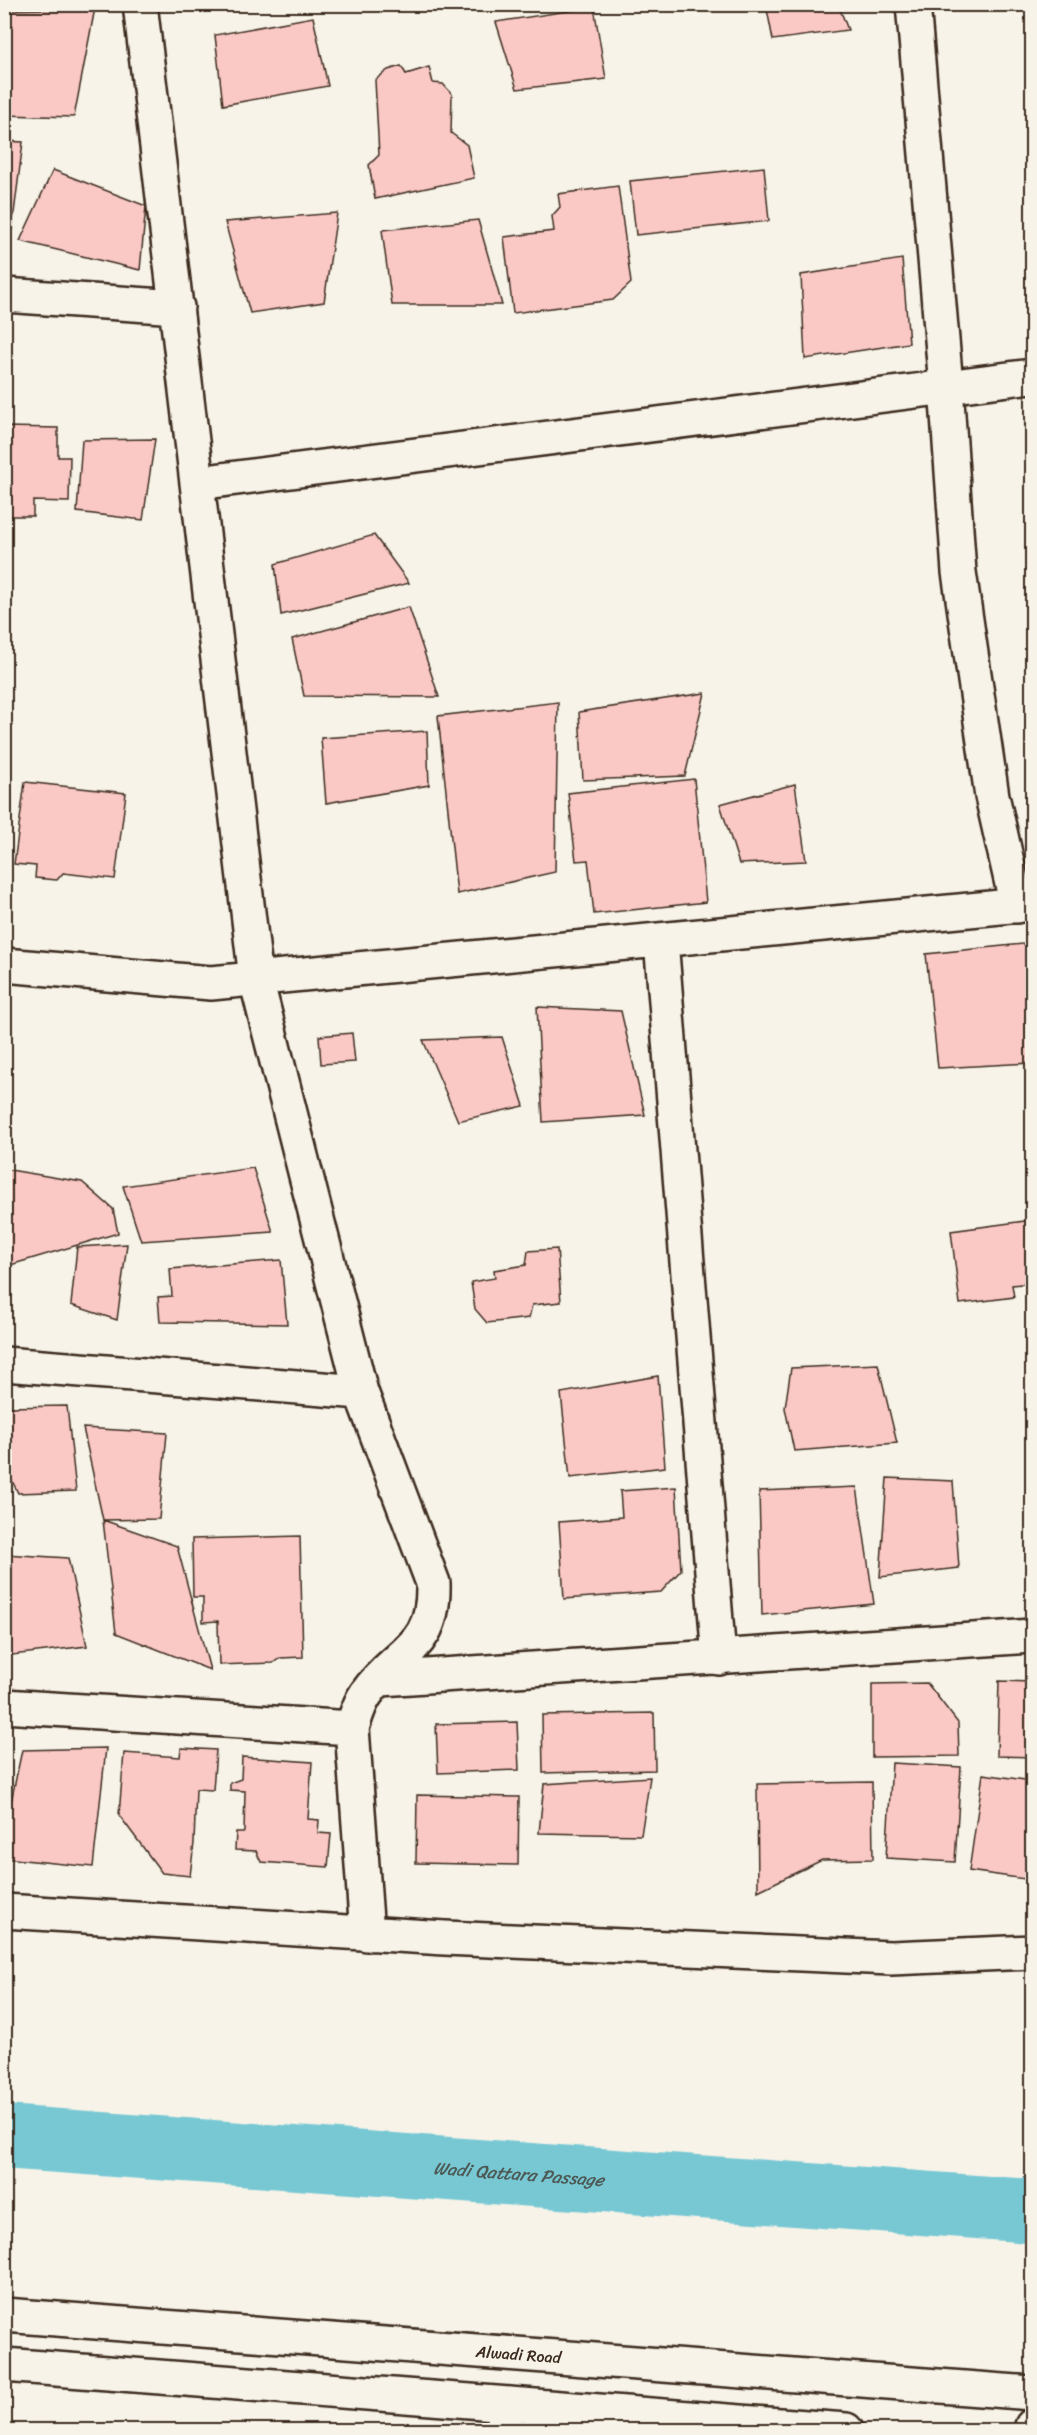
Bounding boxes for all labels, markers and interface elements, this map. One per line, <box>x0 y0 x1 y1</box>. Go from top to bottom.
water label: Wadi Qattara Passage <box>432 2152 607 2196</box>
street label: Alwadi Road <box>474 2336 564 2372</box>

